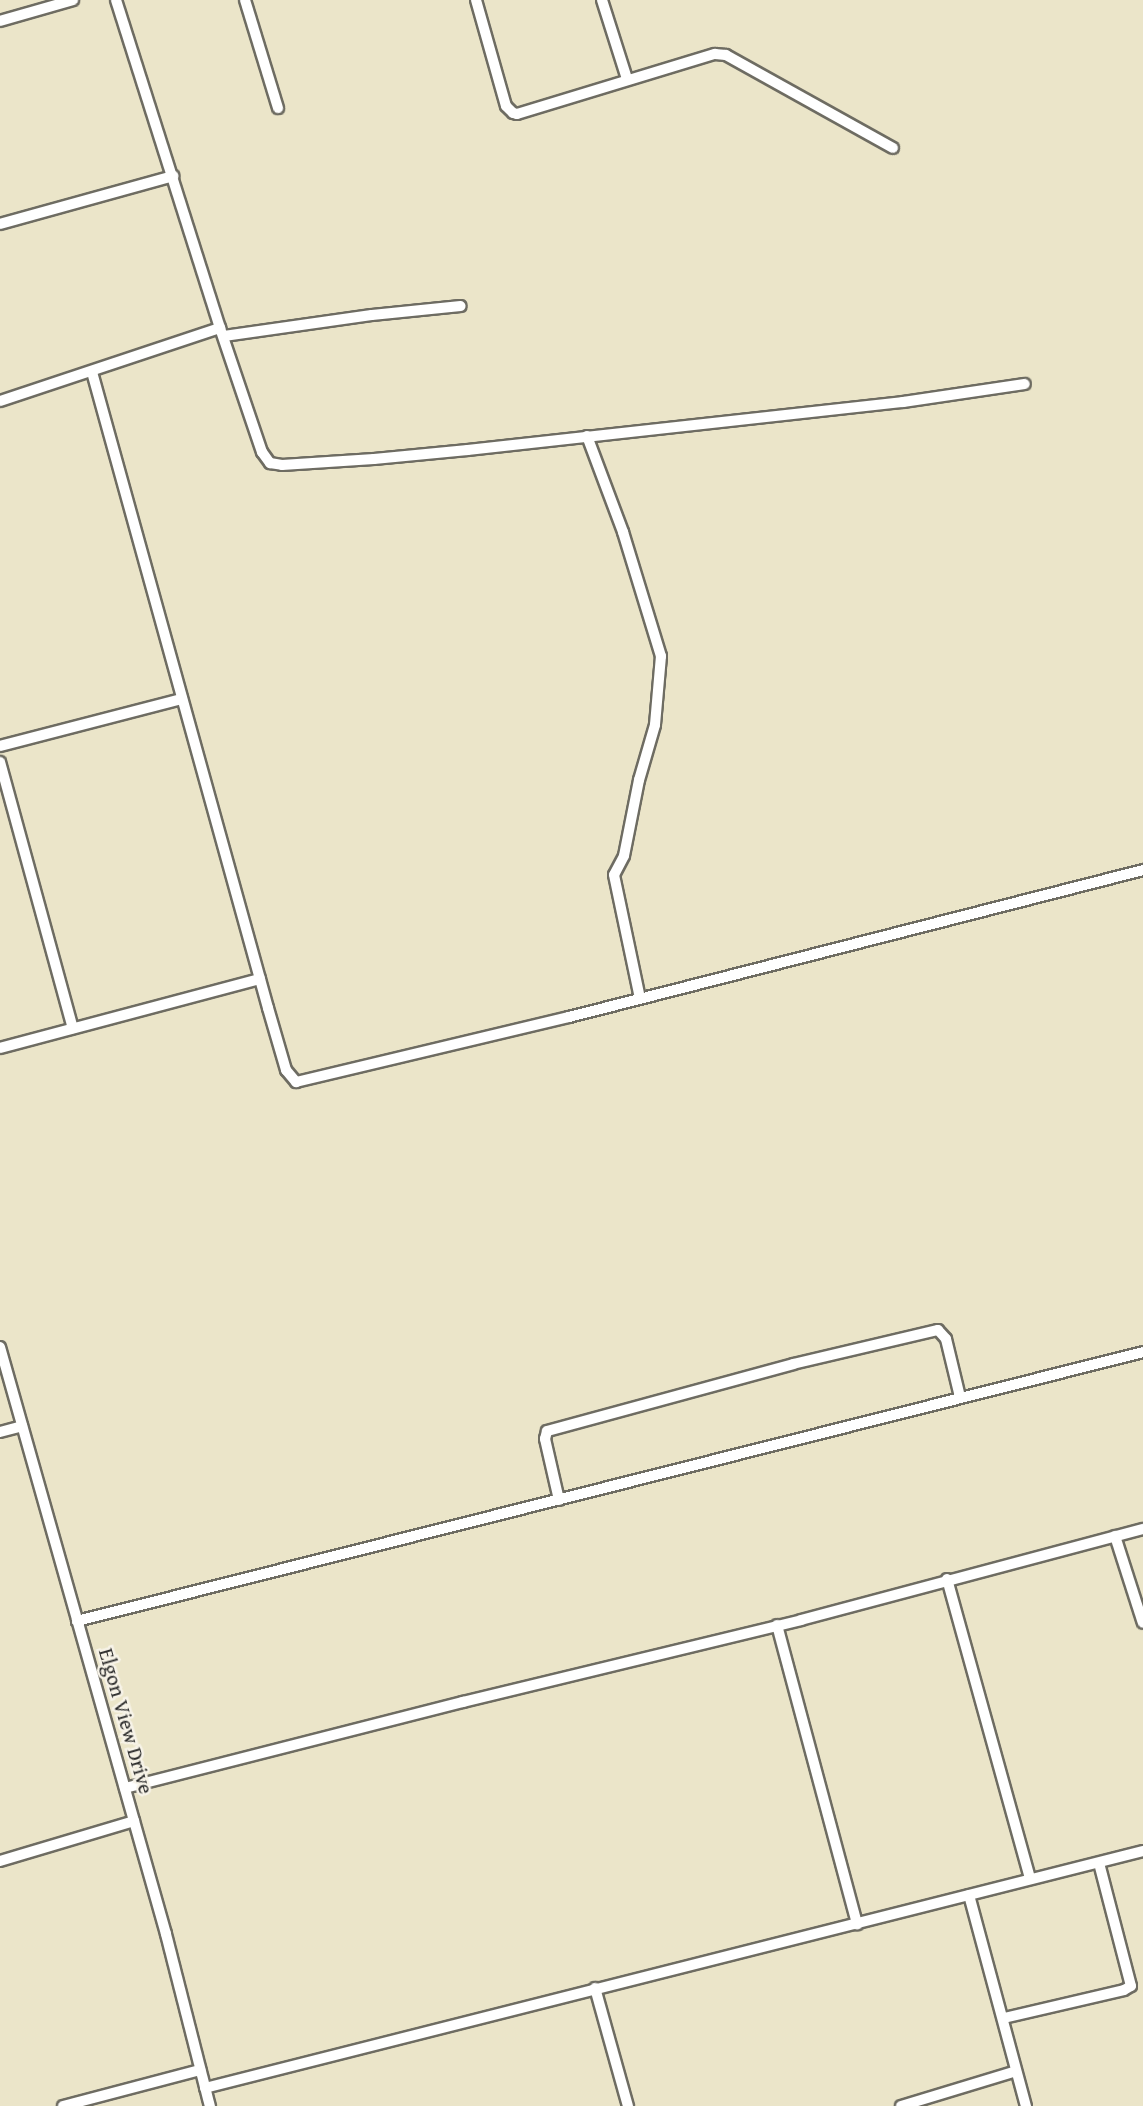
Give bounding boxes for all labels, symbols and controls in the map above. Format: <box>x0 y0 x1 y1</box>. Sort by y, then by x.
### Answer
street label: Elgon View Drive <box>93 1645 159 1797</box>

